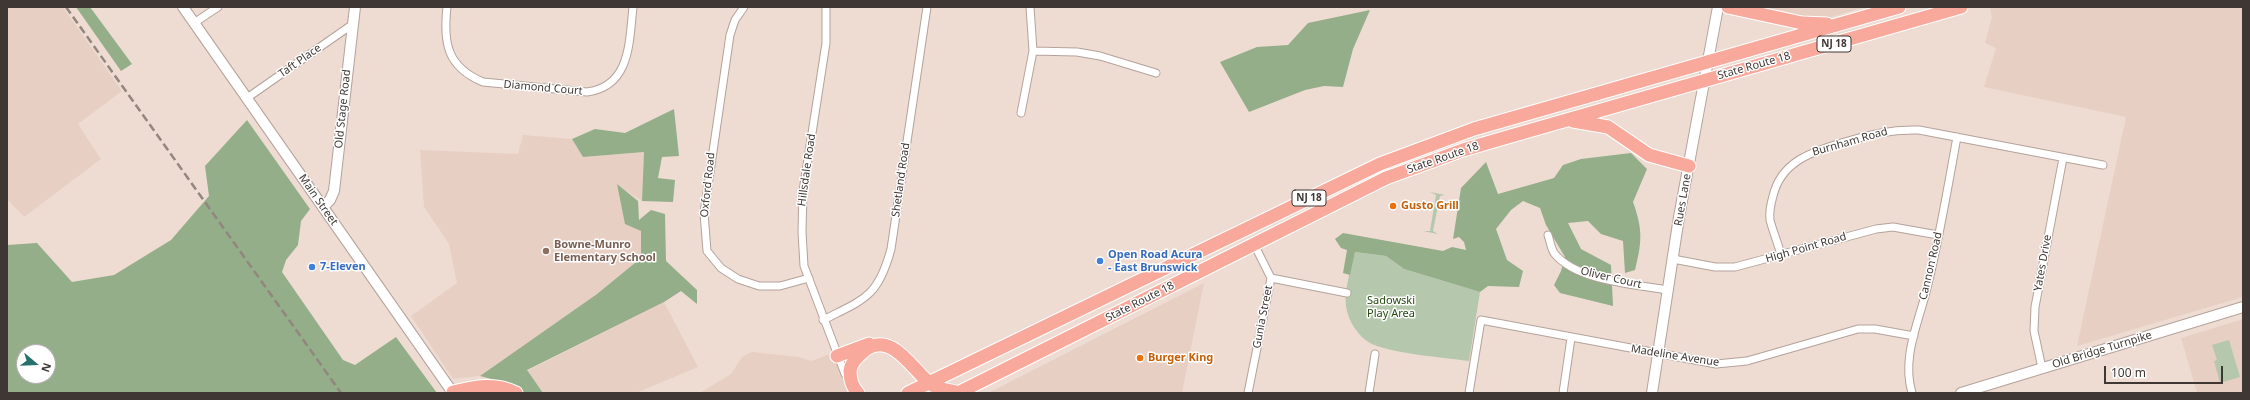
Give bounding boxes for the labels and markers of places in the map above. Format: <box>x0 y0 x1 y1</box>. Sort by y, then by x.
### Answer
place label: Gusto Grill <box>1401 199 1459 213</box>
marker: Gusto Grill <box>1388 201 1398 211</box>
place label: Bowne-Munro Elementary School <box>554 238 656 264</box>
marker: Bowne-Munro Elementary School <box>541 246 551 256</box>
place label: Open Road Acura - East Brunswick <box>1108 248 1202 274</box>
marker: Open Road Acura - East Brunswick <box>1095 256 1105 266</box>
place label: 7-Eleven <box>320 260 366 274</box>
marker: 7-Eleven <box>307 262 317 272</box>
place label: Burger King <box>1148 351 1213 365</box>
marker: Burger King <box>1135 353 1145 363</box>

